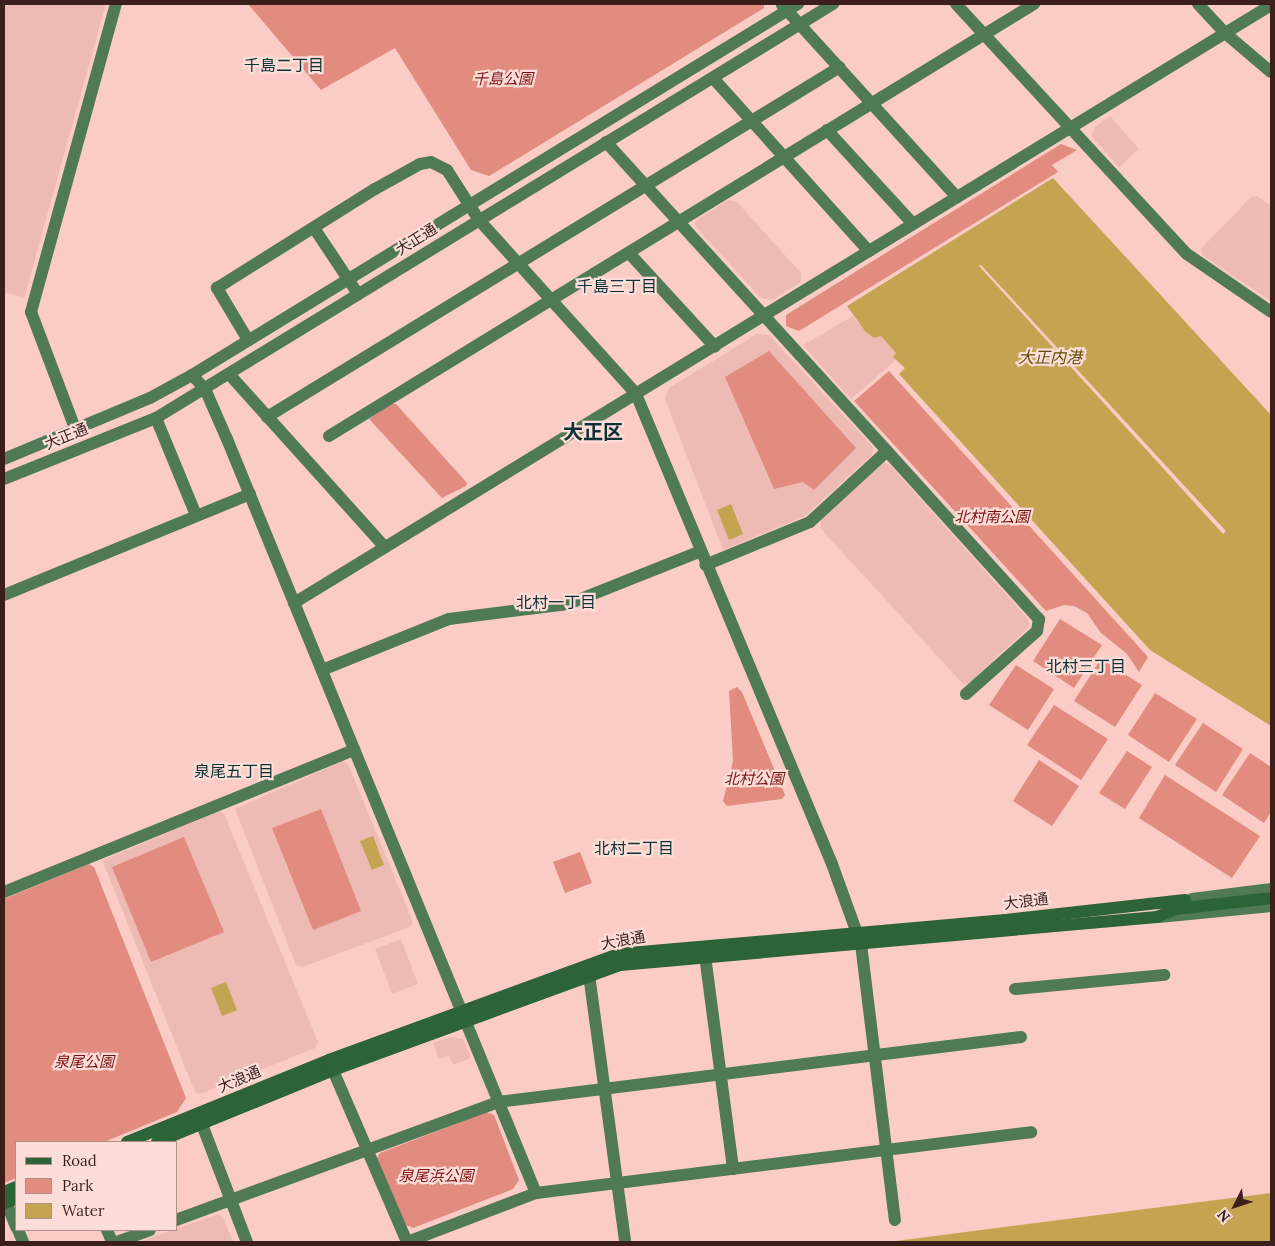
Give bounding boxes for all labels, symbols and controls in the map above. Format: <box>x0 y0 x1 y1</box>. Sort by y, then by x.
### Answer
district label: 千島二丁目 <box>244 55 324 75</box>
park label: 千島公園 <box>473 70 533 88</box>
street label: 大正通 <box>392 219 440 259</box>
district label: 千島三丁目 <box>577 276 657 296</box>
water label: 大正内港 <box>1018 347 1082 367</box>
street label: 大正通 <box>42 419 90 453</box>
district label: 大正区 <box>563 419 623 443</box>
park label: 北村南公園 <box>955 508 1029 526</box>
district label: 北村一丁目 <box>516 592 596 612</box>
district label: 北村三丁目 <box>1046 656 1126 676</box>
district label: 泉尾五丁目 <box>194 761 274 781</box>
park label: 北村公園 <box>724 770 784 788</box>
district label: 北村二丁目 <box>594 838 674 858</box>
street label: 大浪通 <box>1003 889 1049 913</box>
street label: 大浪通 <box>599 927 647 953</box>
park label: 泉尾公園 <box>54 1053 114 1071</box>
street label: 大浪通 <box>215 1062 263 1096</box>
legend <box>15 1141 178 1231</box>
text: Road <box>62 1151 97 1170</box>
park label: 泉尾浜公園 <box>399 1167 473 1185</box>
text: Park <box>62 1176 93 1195</box>
north arrow <box>1210 1181 1260 1231</box>
text: Water <box>62 1201 104 1220</box>
text: N <box>1213 1206 1234 1226</box>

